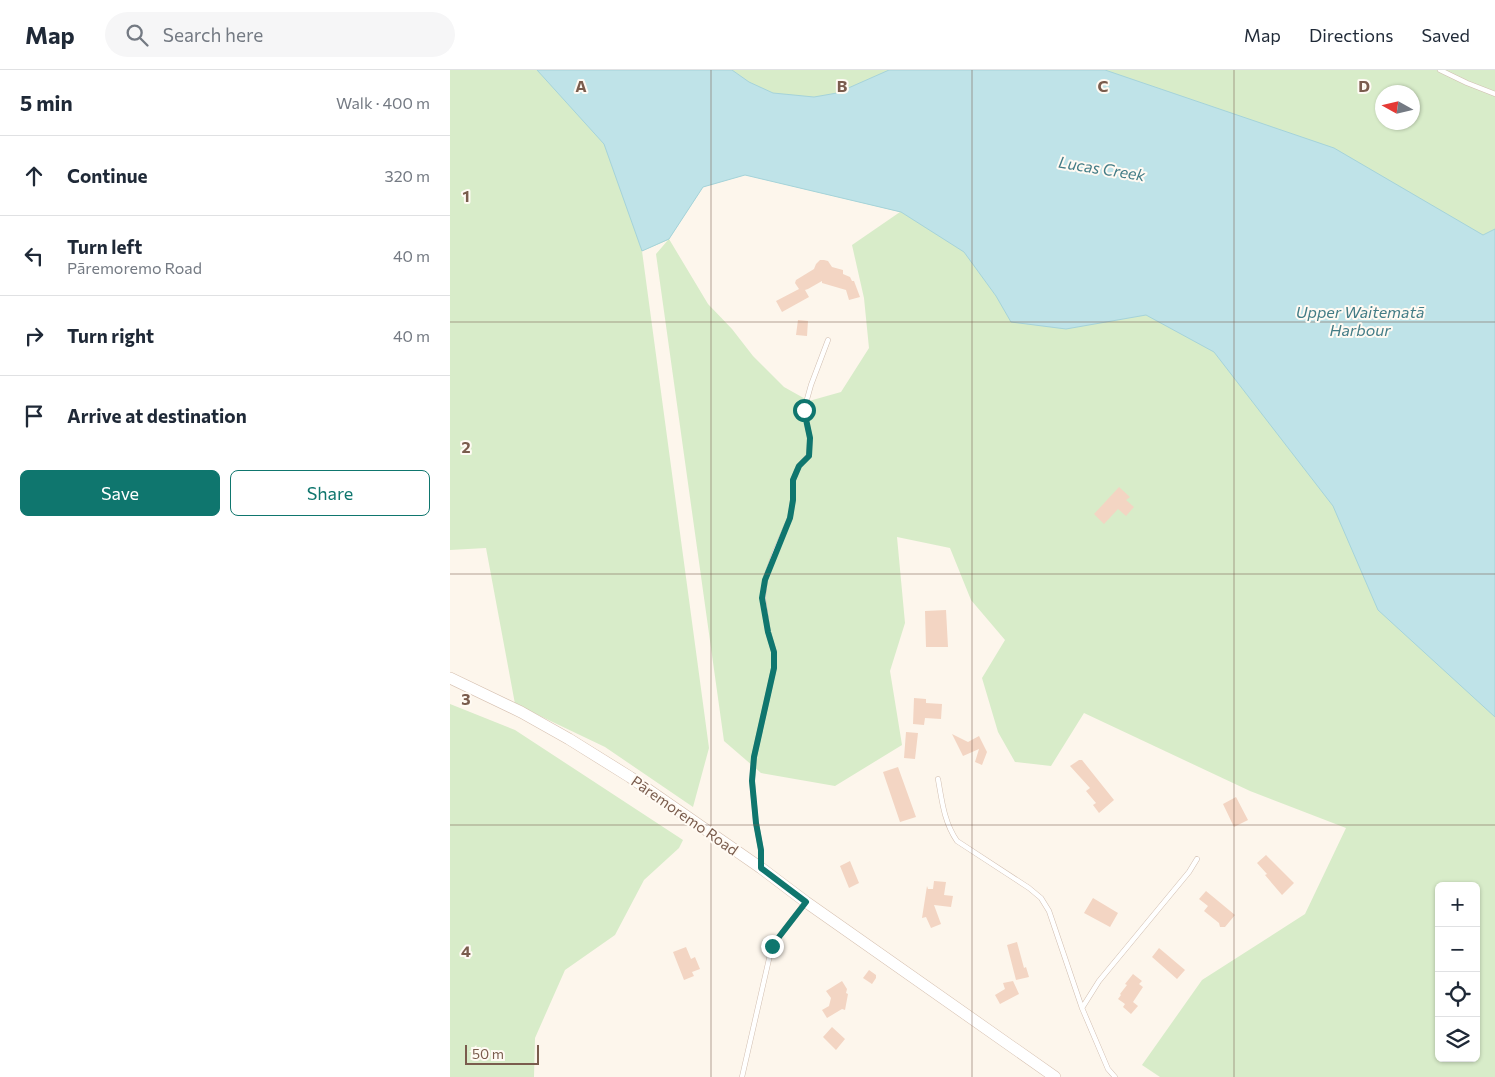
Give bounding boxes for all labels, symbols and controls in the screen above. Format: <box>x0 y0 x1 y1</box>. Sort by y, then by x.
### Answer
search box <box>105 12 455 57</box>
text: Map <box>25 20 75 49</box>
icon: search <box>123 21 151 49</box>
text: Search here <box>163 23 263 46</box>
text: Map <box>1244 24 1281 46</box>
text: Directions <box>1309 24 1393 46</box>
text: Saved <box>1421 24 1470 46</box>
text: A <box>575 76 587 95</box>
text: B <box>837 76 848 95</box>
text: C <box>1098 76 1109 95</box>
text: D <box>1358 76 1370 95</box>
north arrow <box>1375 85 1420 130</box>
text: 5 min <box>20 90 73 115</box>
text: Walk · 400 m <box>336 93 430 112</box>
water label: Lucas Creek <box>1057 152 1147 184</box>
icon: ahead <box>20 162 48 190</box>
text: Continue <box>67 164 147 187</box>
text: 320 m <box>385 166 430 185</box>
text: 1 <box>462 186 470 205</box>
text: Turn left <box>67 235 142 258</box>
icon: left <box>20 242 48 270</box>
text: 40 m <box>393 246 430 265</box>
text: Pāremoremo Road <box>67 258 202 277</box>
water label: Upper Waitematā Harbour <box>1296 302 1425 339</box>
icon: right <box>20 322 48 350</box>
text: Turn right <box>67 324 154 347</box>
text: 40 m <box>393 326 430 345</box>
route start <box>793 399 816 422</box>
icon: arrive <box>20 402 48 430</box>
text: Arrive at destination <box>67 404 247 427</box>
text: 2 <box>461 437 471 456</box>
button: Save <box>20 470 220 516</box>
button: Share <box>230 470 430 516</box>
text: 3 <box>461 689 471 708</box>
street label: Pāremoremo Road <box>628 771 742 859</box>
map controls <box>1435 882 1480 1062</box>
button: + <box>1435 882 1480 927</box>
button: − <box>1435 927 1480 972</box>
route end <box>761 935 784 958</box>
text: 4 <box>461 941 471 960</box>
button: locate <box>1435 972 1480 1017</box>
button: layers <box>1435 1017 1480 1062</box>
scale bar <box>465 1042 539 1065</box>
text: 50 m <box>472 1045 504 1062</box>

